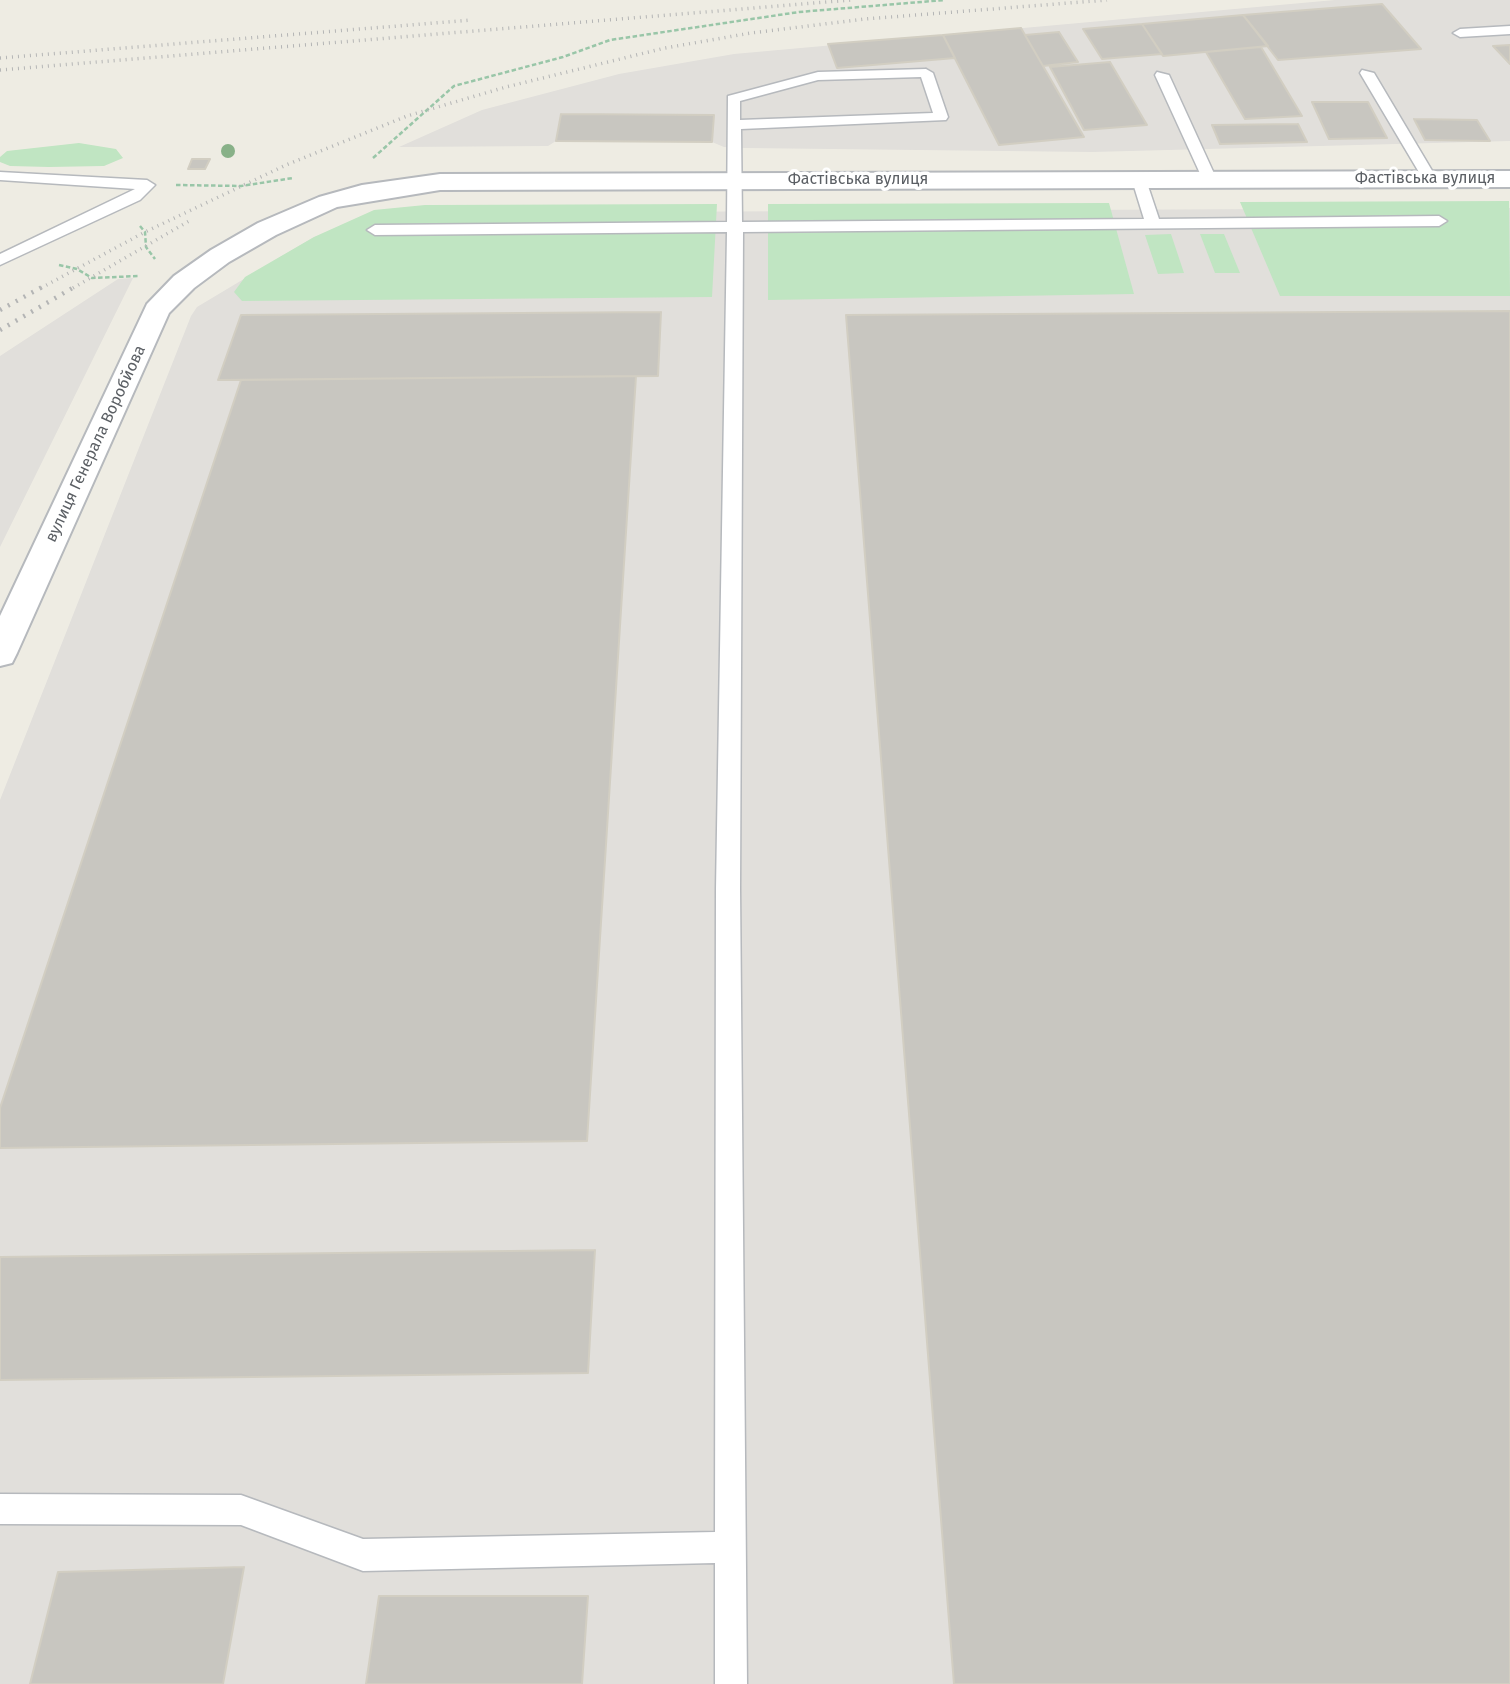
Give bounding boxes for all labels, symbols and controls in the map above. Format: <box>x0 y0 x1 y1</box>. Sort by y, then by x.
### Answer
street label: Фастівська вулиця <box>1355 169 1495 189</box>
street label: Фастівська вулиця <box>788 170 928 190</box>
street label: вулиця Генерала Воробйова <box>42 342 150 546</box>

